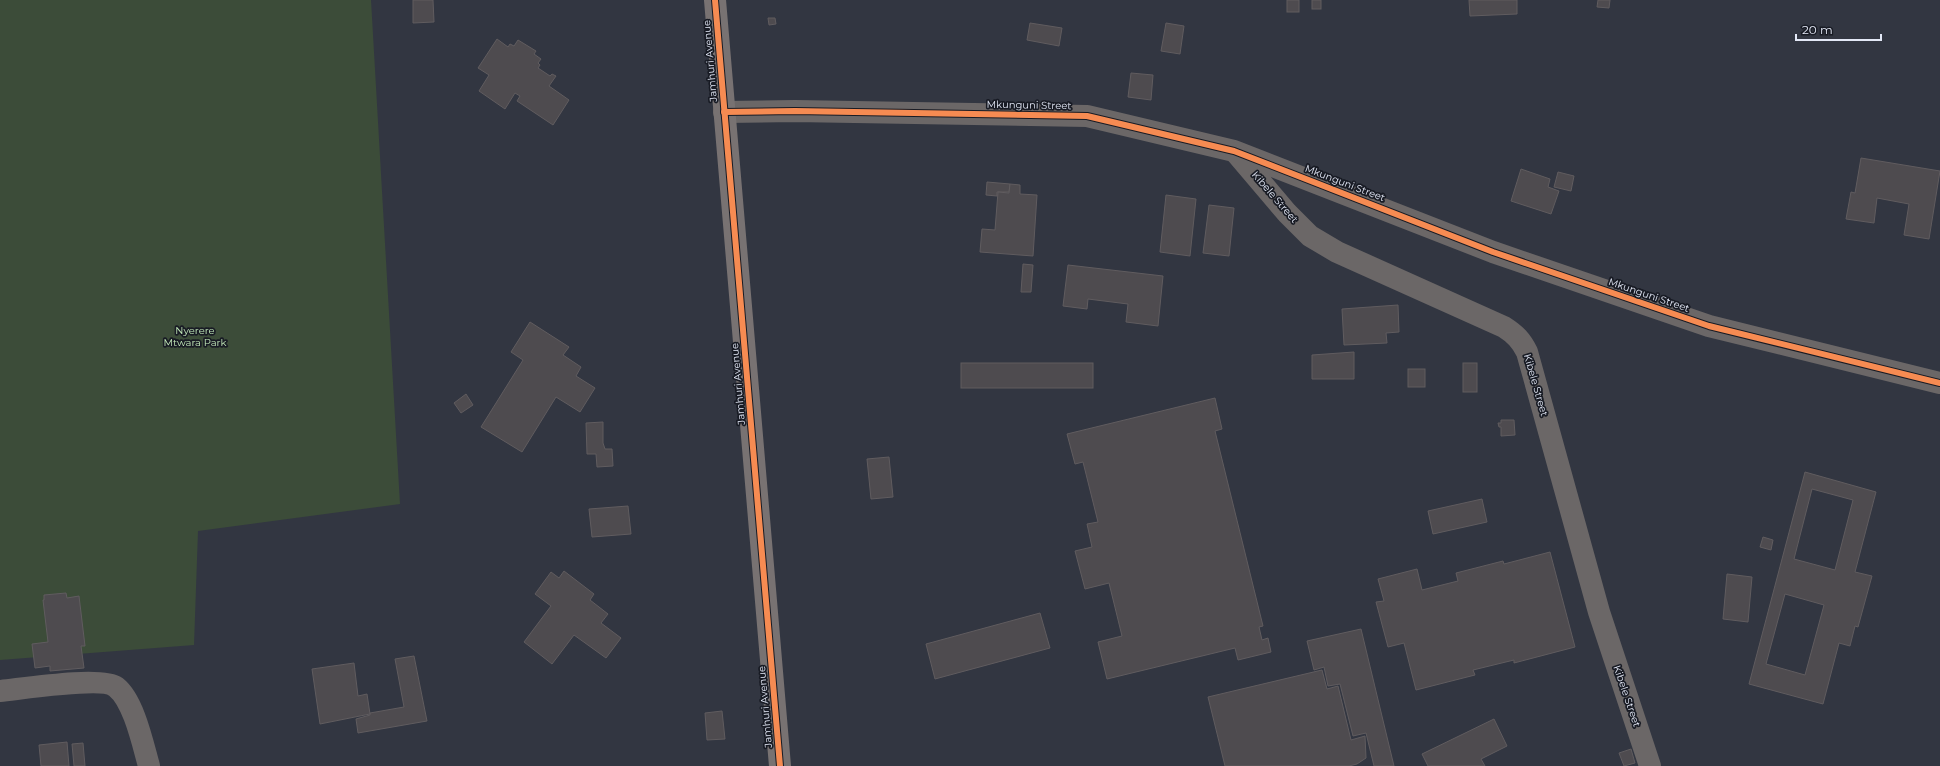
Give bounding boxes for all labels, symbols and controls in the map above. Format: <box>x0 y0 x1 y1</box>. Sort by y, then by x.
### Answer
scale bar <box>1796 16 1881 42</box>
street label: Jamhuri Avenue <box>700 20 720 103</box>
text: 20 m <box>1802 22 1833 37</box>
street label: Mkunguni Street <box>986 98 1072 112</box>
street label: Mkunguni Street <box>1303 162 1387 204</box>
street label: Kibele Street <box>1249 169 1301 225</box>
street label: Mkunguni Street <box>1607 275 1691 315</box>
park label: Nyerere Mtwara Park <box>164 324 226 349</box>
street label: Jamhuri Avenue <box>728 343 748 426</box>
street label: Kibele Street <box>1521 352 1551 418</box>
street label: Kibele Street <box>1610 664 1644 728</box>
street label: Jamhuri Avenue <box>755 666 775 749</box>

